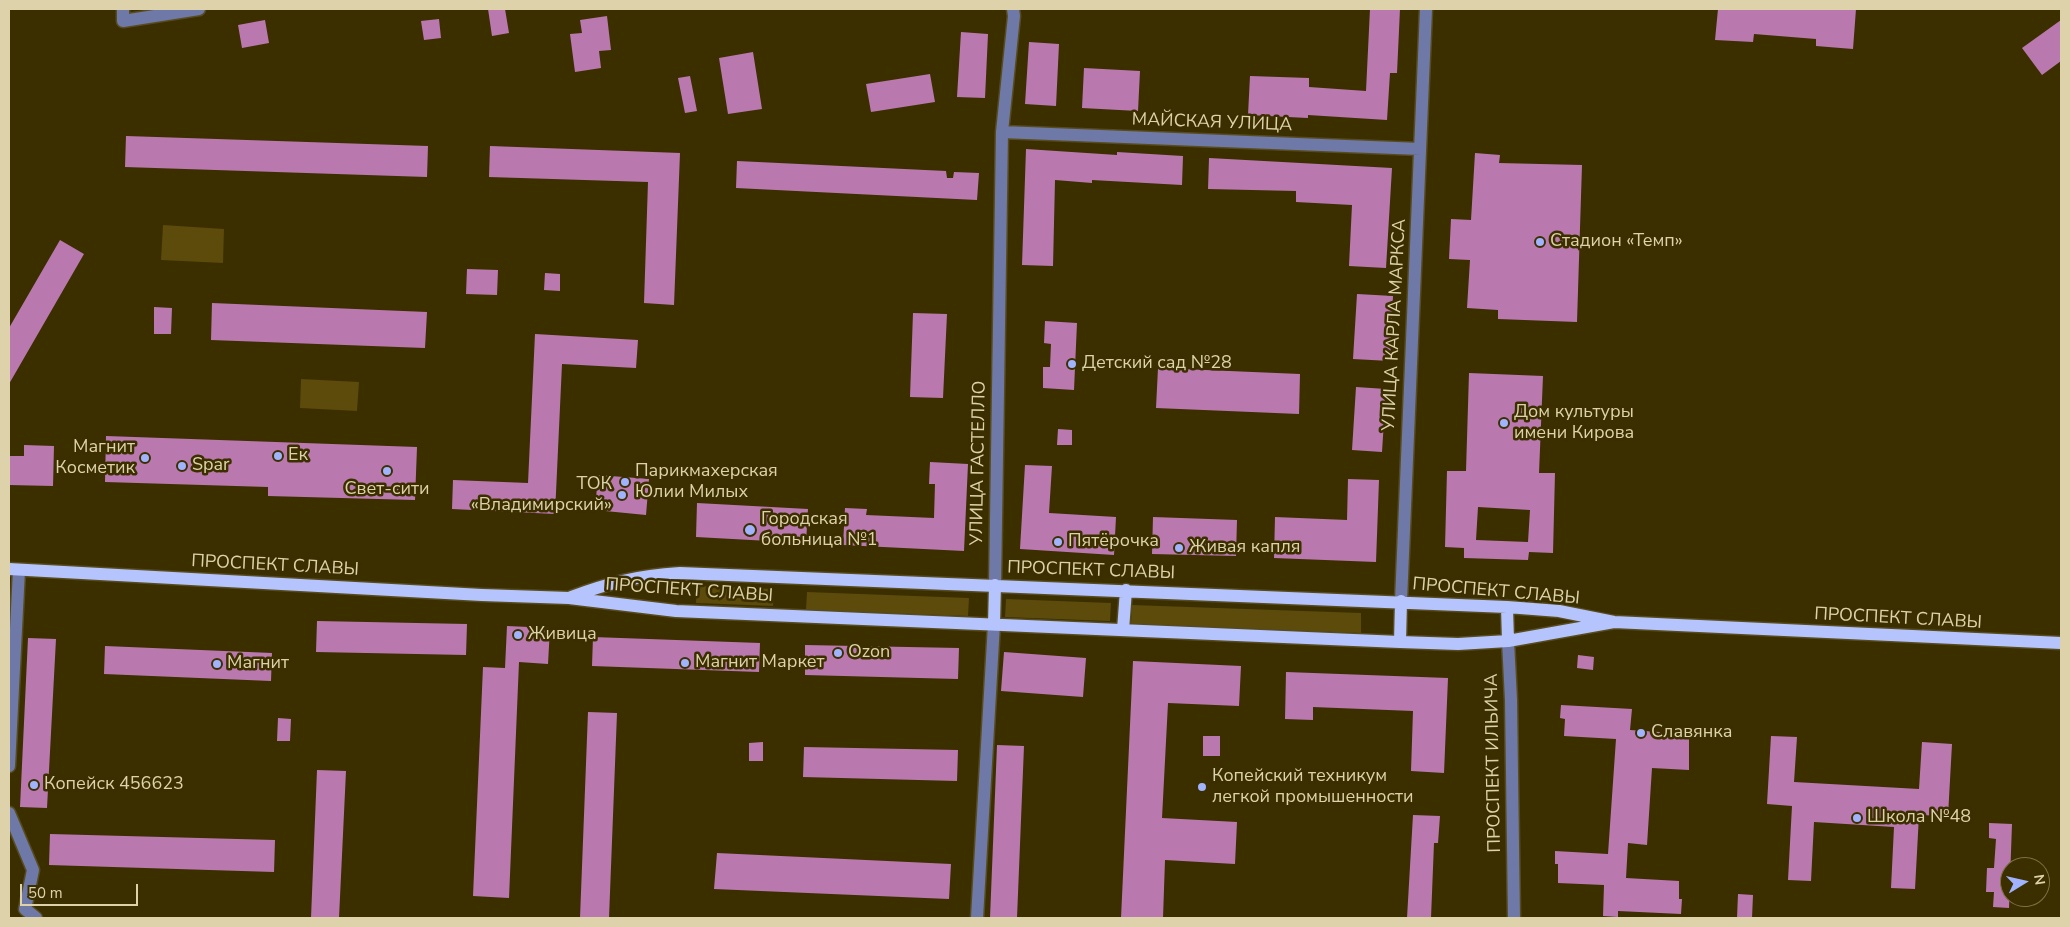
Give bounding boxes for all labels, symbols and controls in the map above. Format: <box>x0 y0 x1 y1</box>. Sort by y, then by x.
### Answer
street label: МАЙСКАЯ УЛИЦА <box>1131 109 1293 137</box>
street label: УЛИЦА КАРЛА МАРКСА <box>1379 218 1411 432</box>
place label: Стадион «Темп» <box>1550 231 1683 253</box>
marker: Стадион «Темп» <box>1534 236 1546 248</box>
place label: Детский сад №28 <box>1082 353 1232 375</box>
marker: Детский сад №28 <box>1066 358 1078 370</box>
street label: УЛИЦА ГАСТЕЛЛО <box>967 380 991 546</box>
place label: Дом культуры имени Кирова <box>1514 402 1634 444</box>
marker: Дом культуры имени Кирова <box>1498 417 1510 429</box>
place label: Магнит Косметик <box>55 437 135 479</box>
place label: Ек <box>288 445 308 467</box>
marker: Ек <box>272 450 284 462</box>
marker: Магнит Косметик <box>139 452 151 464</box>
place label: Spar <box>192 455 230 477</box>
marker: Spar <box>176 460 188 472</box>
place label: Парикмахерская Юлии Милых <box>635 461 778 504</box>
marker: Свет-сити <box>381 465 393 477</box>
place label: ТОК «Владимирский» <box>471 474 612 516</box>
marker: Парикмахерская Юлии Милых <box>619 476 631 488</box>
place label: Свет-сити <box>344 479 430 501</box>
marker: ТОК «Владимирский» <box>616 489 628 501</box>
place label: Городская больница №1 <box>761 509 878 552</box>
marker: Городская больница №1 <box>743 523 757 537</box>
place label: Пятёрочка <box>1068 531 1159 553</box>
marker: Пятёрочка <box>1052 536 1064 548</box>
place label: Живая капля <box>1189 537 1301 559</box>
marker: Живая капля <box>1173 542 1185 554</box>
street label: ПРОСПЕКТ СЛАВЫ <box>191 551 359 581</box>
street label: ПРОСПЕКТ СЛАВЫ <box>1007 557 1175 585</box>
street label: ПРОСПЕКТ СЛАВЫ <box>604 574 774 608</box>
street label: ПРОСПЕКТ СЛАВЫ <box>1411 574 1581 610</box>
street label: ПРОСПЕКТ СЛАВЫ <box>1814 604 1982 634</box>
place label: Живица <box>528 624 597 646</box>
marker: Живица <box>512 629 524 641</box>
place label: Ozon <box>848 642 890 664</box>
marker: Ozon <box>832 647 844 659</box>
place label: Магнит Маркет <box>695 652 825 674</box>
place label: Магнит <box>227 653 289 675</box>
marker: Магнит Маркет <box>679 657 691 669</box>
marker: Магнит <box>211 658 223 670</box>
street label: ПРОСПЕКТ ИЛЬИЧА <box>1482 673 1506 853</box>
place label: Славянка <box>1651 722 1732 744</box>
marker: Славянка <box>1635 727 1647 739</box>
place label: Копейский техникум легкой промышенности <box>1212 766 1414 809</box>
place label: Копейск 456623 <box>44 774 184 796</box>
marker: Копейск 456623 <box>28 779 40 791</box>
marker: Копейский техникум легкой промышенности <box>1196 781 1208 793</box>
place label: Школа №48 <box>1867 807 1971 829</box>
marker: Школа №48 <box>1851 812 1863 824</box>
north arrow <box>2000 857 2050 907</box>
text: N <box>2029 873 2050 886</box>
scale bar <box>22 874 140 906</box>
text: 50 m <box>28 883 63 903</box>

